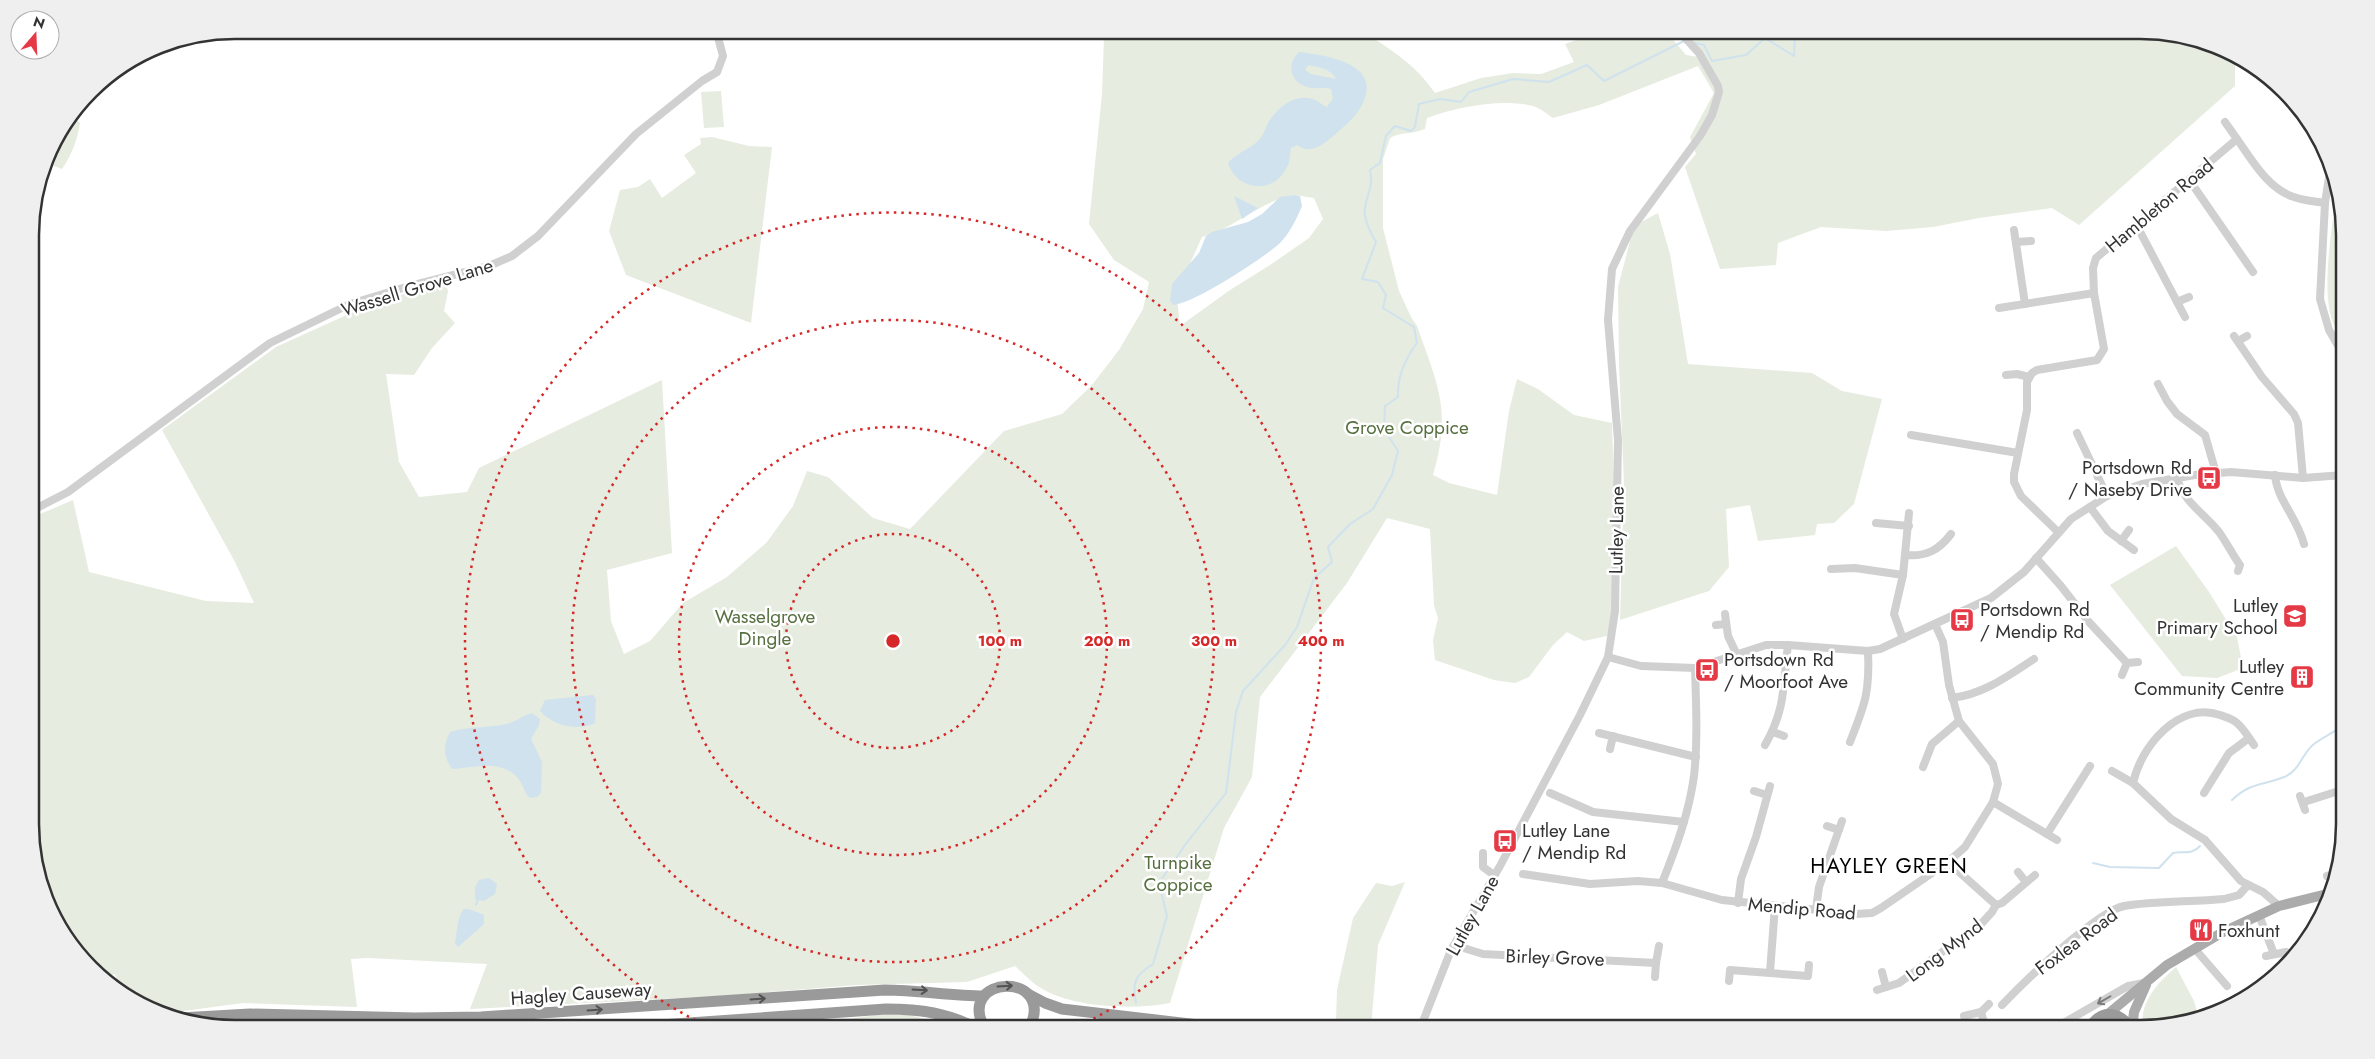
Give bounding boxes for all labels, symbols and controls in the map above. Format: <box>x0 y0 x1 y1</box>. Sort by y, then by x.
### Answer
north arrow <box>10 10 60 60</box>
text: N <box>31 11 48 34</box>
street label: Hambleton Road <box>2099 152 2219 259</box>
street label: Wassell Grove Lane <box>338 251 497 323</box>
park label: Grove Coppice <box>1345 414 1469 441</box>
place label: Portsdown Rd / Naseby Drive <box>2068 454 2192 503</box>
bus stop icon: Portsdown Rd / Naseby Drive <box>2196 465 2222 491</box>
street label: Lutley Lane <box>1602 486 1631 574</box>
place label: Lutley Primary School <box>2157 592 2279 641</box>
place label: Portsdown Rd / Mendip Rd <box>1980 596 2090 645</box>
park label: Wasselgrove Dingle <box>715 603 815 652</box>
school or university icon: Lutley Primary School <box>2282 603 2308 629</box>
bus stop icon: Portsdown Rd / Mendip Rd <box>1949 607 1975 633</box>
text: 100 m <box>978 630 1022 652</box>
text: 200 m <box>1084 630 1130 652</box>
text: 300 m <box>1191 630 1237 652</box>
text: 400 m <box>1297 630 1345 652</box>
centre of rings <box>884 632 902 650</box>
place label: Portsdown Rd / Moorfoot Ave <box>1724 646 1848 695</box>
place label: Lutley Community Centre <box>2134 653 2285 702</box>
bus stop icon: Portsdown Rd / Moorfoot Ave <box>1694 657 1720 683</box>
building icon: Lutley Community Centre <box>2289 664 2315 690</box>
place label: Lutley Lane / Mendip Rd <box>1522 817 1626 866</box>
bus stop icon: Lutley Lane / Mendip Rd <box>1492 828 1518 854</box>
park label: Turnpike Coppice <box>1144 849 1213 898</box>
district label: HAYLEY GREEN <box>1810 851 1968 881</box>
street label: Lutley Lane <box>1439 870 1506 960</box>
street label: Mendip Road <box>1747 890 1857 927</box>
street label: Foxlea Road <box>2029 901 2123 981</box>
street label: Long Mynd <box>1900 913 1988 988</box>
restaurant icon: Foxhunt <box>2188 917 2214 943</box>
place label: Foxhunt <box>2218 917 2280 944</box>
street label: Birley Grove <box>1505 942 1605 973</box>
street label: Hagley Causeway <box>510 975 653 1012</box>
one-way arrow <box>997 982 1013 991</box>
one-way arrow <box>911 986 927 995</box>
one-way arrow <box>749 994 765 1003</box>
one-way arrow <box>2096 995 2111 1005</box>
one-way arrow <box>587 1005 603 1014</box>

